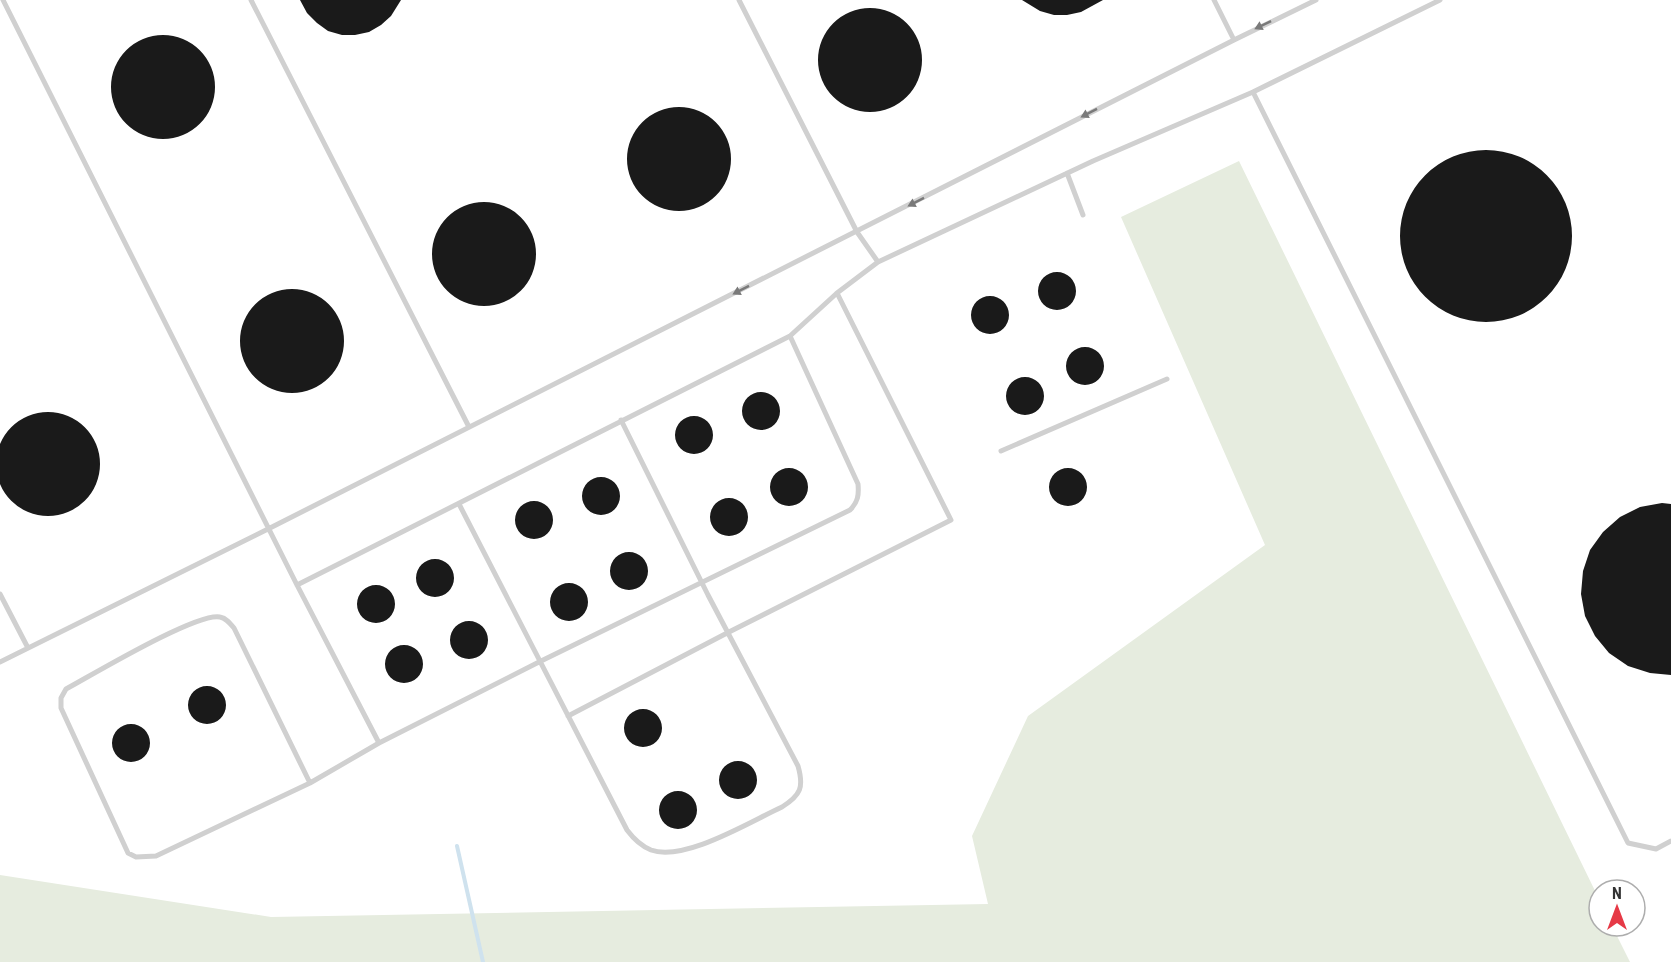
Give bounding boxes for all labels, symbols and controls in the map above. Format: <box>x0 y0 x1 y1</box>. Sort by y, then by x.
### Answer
one-way arrow <box>1255 21 1272 30</box>
one-way arrow <box>1081 109 1098 118</box>
one-way arrow <box>907 197 924 207</box>
one-way arrow <box>733 285 750 295</box>
north arrow <box>1587 878 1647 938</box>
text: N <box>1612 884 1622 903</box>

